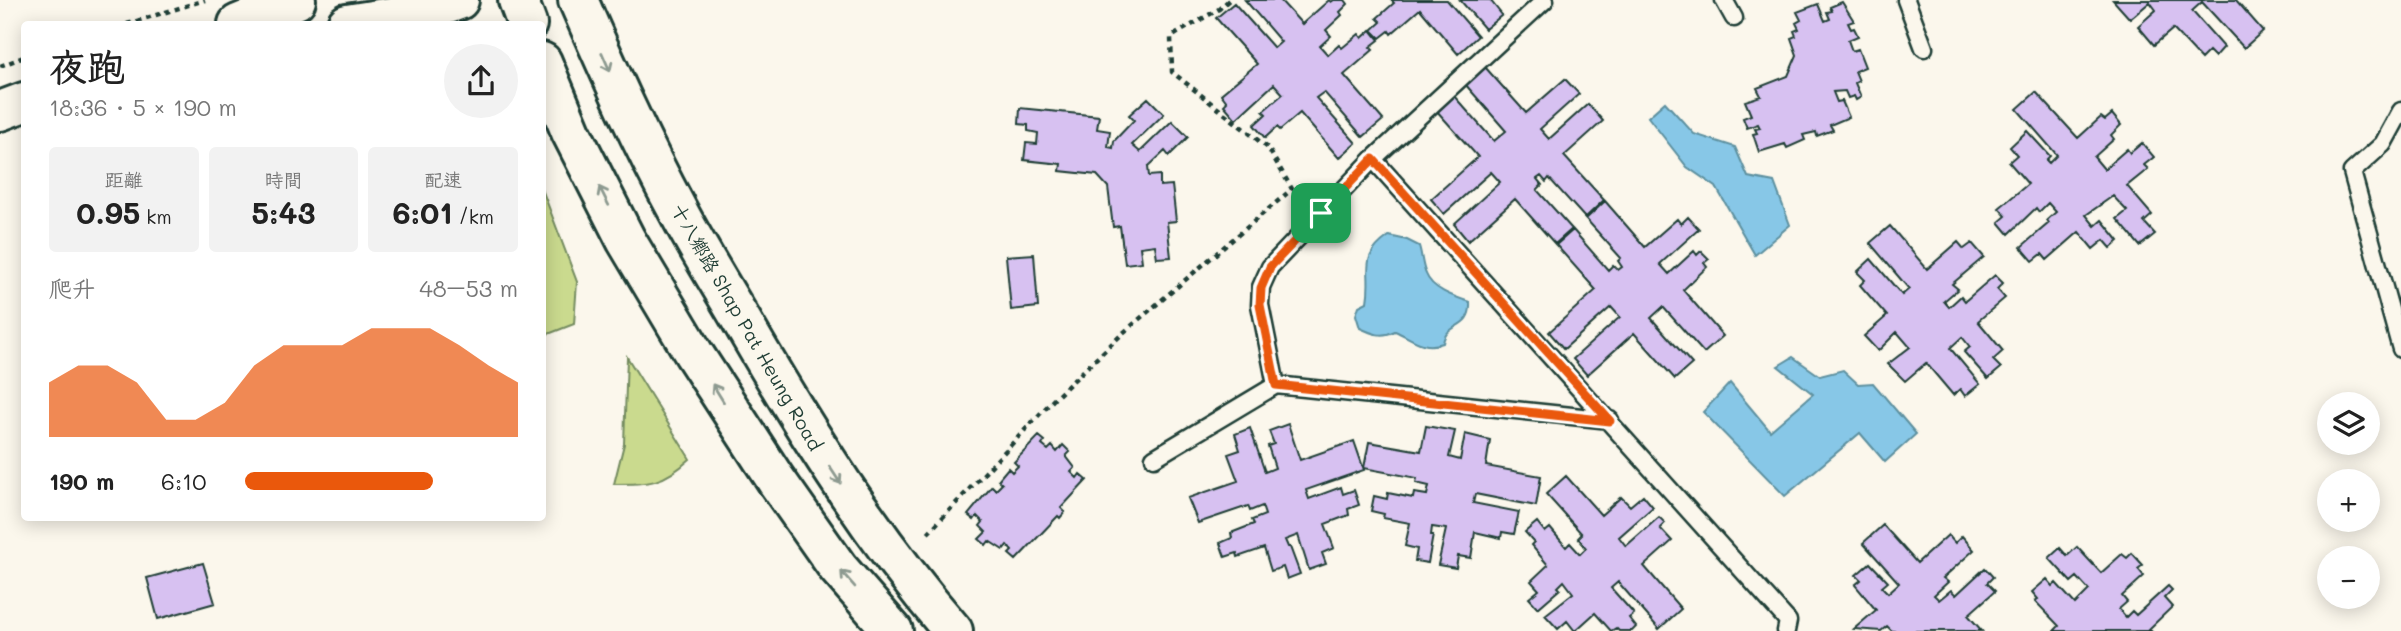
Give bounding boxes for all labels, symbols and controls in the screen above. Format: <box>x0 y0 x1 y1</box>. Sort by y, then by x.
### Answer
text: 夜跑 <box>49 41 125 91</box>
button: share <box>444 44 518 118</box>
one-way arrow <box>600 51 613 73</box>
text: 18:36 · 5 × 190 m <box>49 92 237 122</box>
text: 距離 <box>105 167 143 192</box>
text: 時間 <box>264 167 303 192</box>
text: 配速 <box>424 167 462 192</box>
pin <box>1291 183 1351 243</box>
one-way arrow <box>596 186 610 207</box>
text: 0.95 <box>76 192 140 232</box>
text: 5:43 <box>251 192 316 232</box>
text: 6:01 <box>392 192 453 232</box>
icon: arrive <box>1302 194 1340 232</box>
street label: 十八鄉路 Shap Pat Heung Road <box>666 199 829 455</box>
text: km <box>140 204 172 229</box>
text: /km <box>453 204 494 229</box>
text: 爬升 <box>49 273 95 303</box>
text: 48–53 m <box>419 273 518 303</box>
one-way arrow <box>711 383 725 403</box>
map controls <box>2317 392 2380 609</box>
button: layers <box>2317 392 2380 455</box>
one-way arrow <box>828 465 842 484</box>
text: 190 m <box>49 466 114 496</box>
text: 6:10 <box>161 466 207 496</box>
button: + <box>2317 469 2380 532</box>
button: − <box>2317 546 2380 609</box>
one-way arrow <box>840 570 856 588</box>

